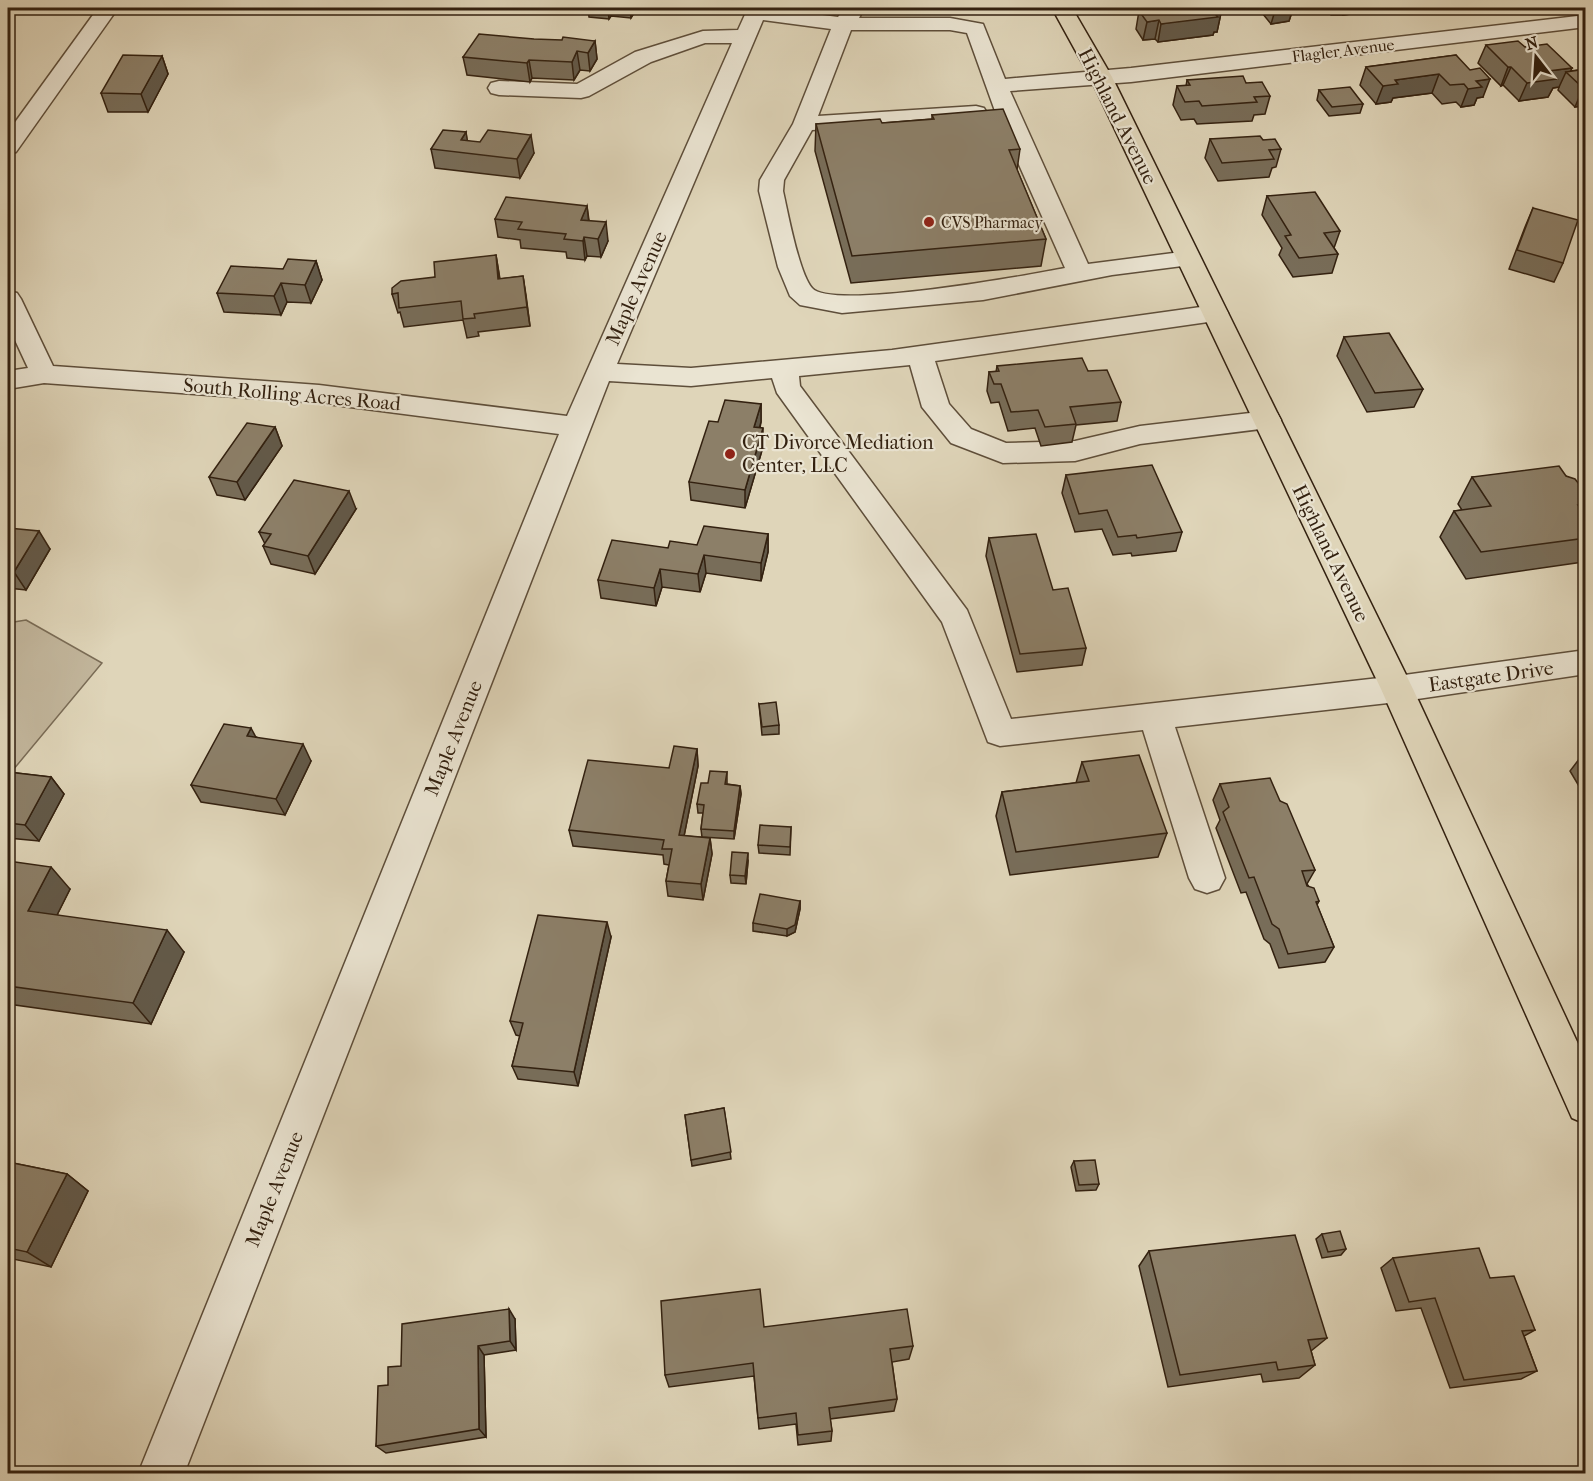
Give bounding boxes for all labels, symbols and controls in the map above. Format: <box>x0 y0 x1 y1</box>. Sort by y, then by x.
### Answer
north arrow <box>1506 27 1566 87</box>
text: N <box>1523 32 1541 54</box>
street label: Flagler Avenue <box>1291 35 1396 66</box>
street label: Highland Avenue <box>1073 44 1162 188</box>
place label: CVS Pharmacy <box>941 213 1043 232</box>
marker: CVS Pharmacy <box>922 215 936 229</box>
street label: Maple Avenue <box>601 228 672 349</box>
street label: South Rolling Acres Road <box>182 374 403 416</box>
place label: CT Divorce Mediation Center, LLC <box>742 431 934 477</box>
marker: CT Divorce Mediation Center, LLC <box>723 447 737 461</box>
street label: Highland Avenue <box>1287 481 1374 626</box>
street label: Eastgate Drive <box>1427 656 1555 697</box>
street label: Maple Avenue <box>420 677 487 799</box>
street label: Maple Avenue <box>241 1128 308 1250</box>

